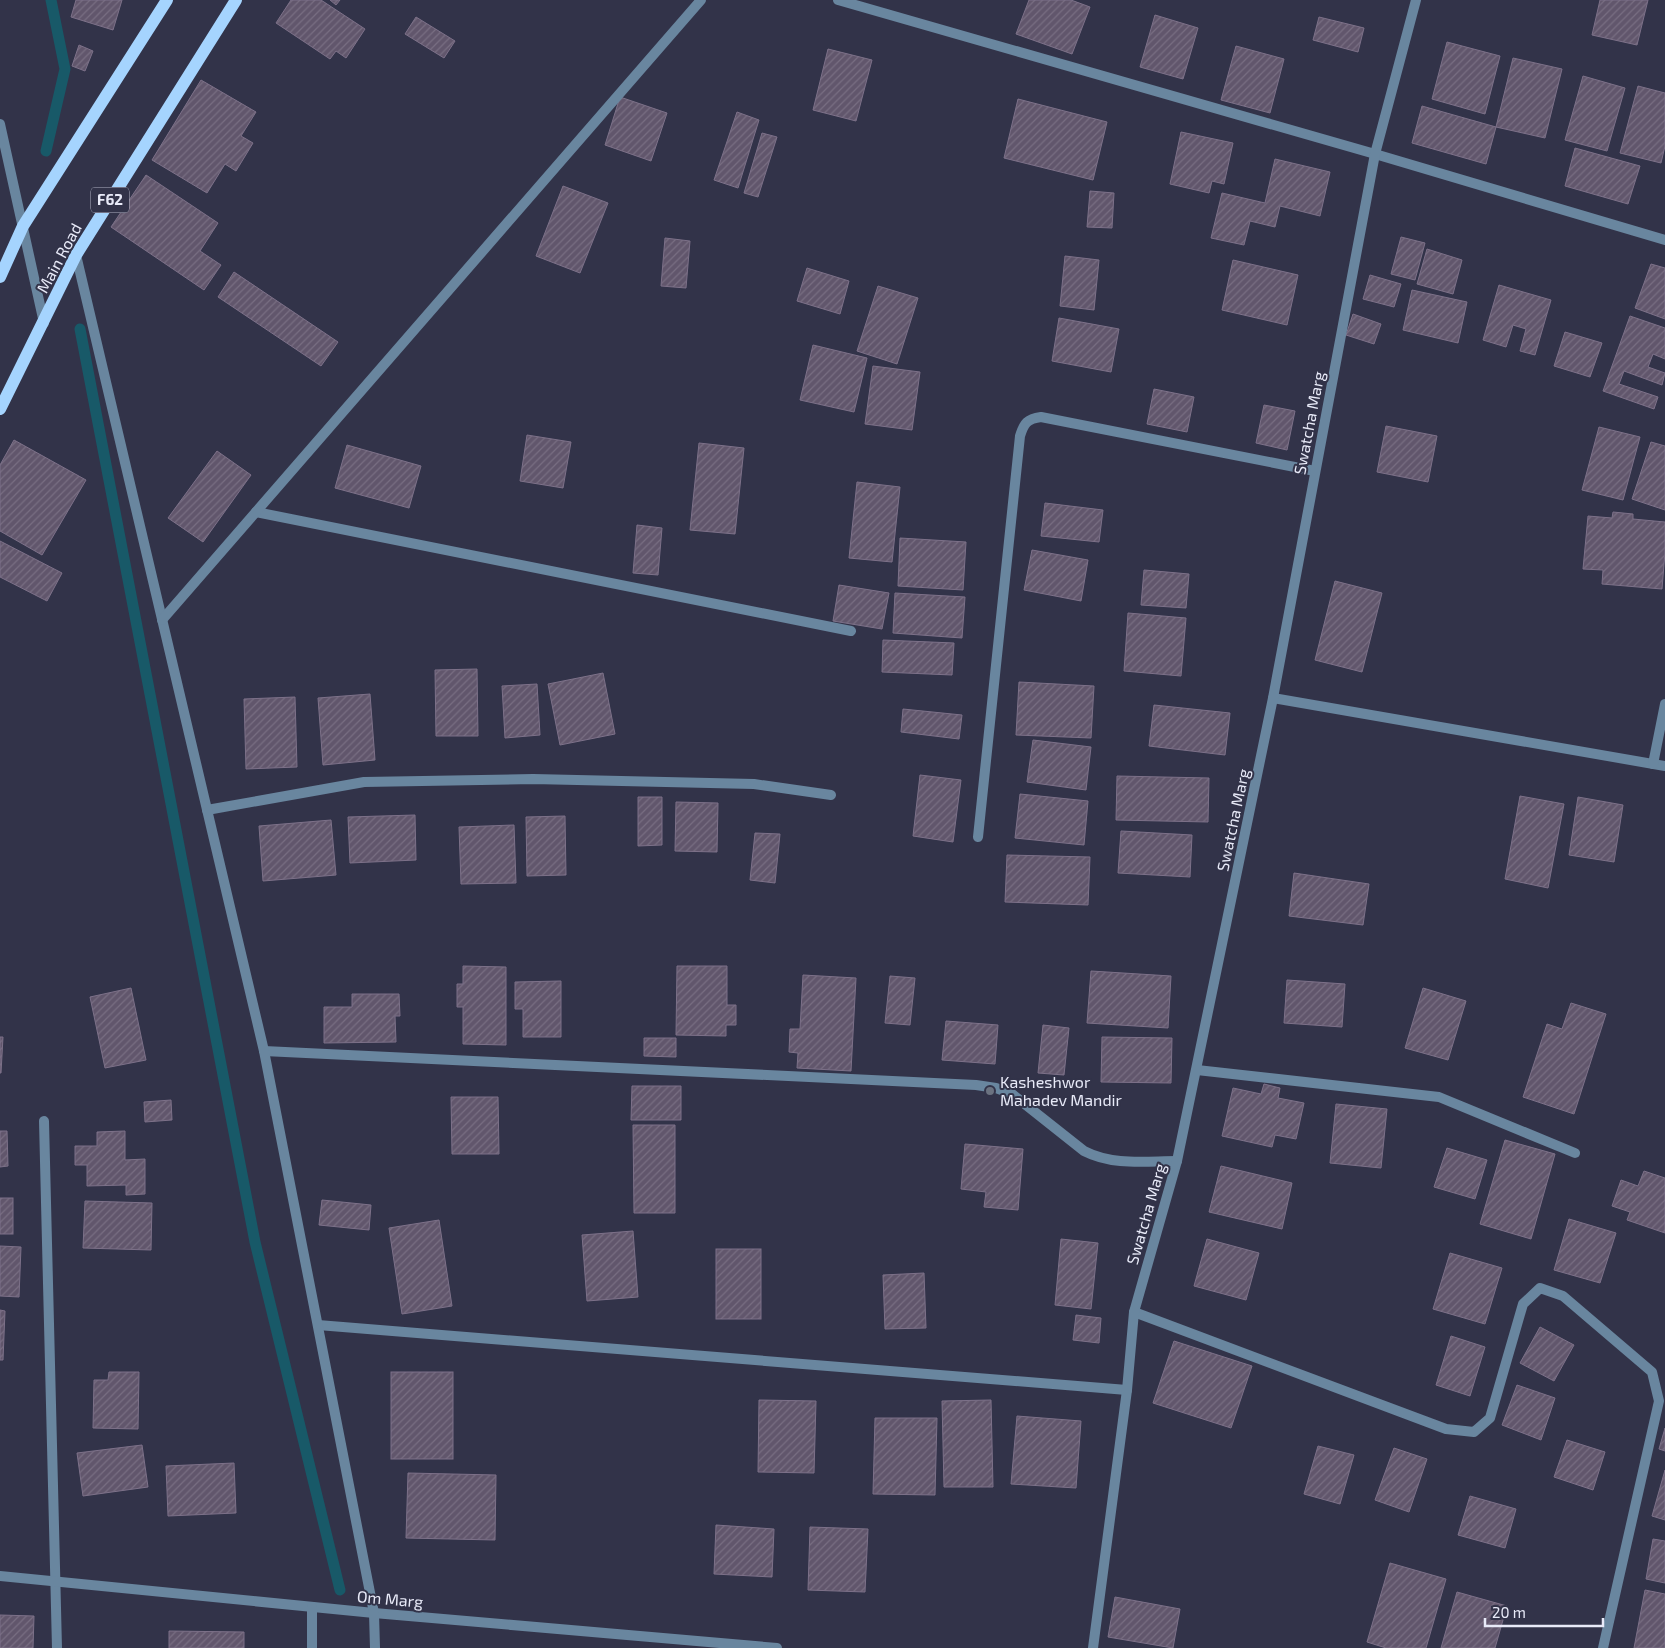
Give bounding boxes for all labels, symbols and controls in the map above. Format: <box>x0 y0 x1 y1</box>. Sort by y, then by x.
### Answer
road number: F62 <box>91 188 129 212</box>
street label: Main Road <box>32 220 85 296</box>
street label: Swatcha Marg <box>1289 370 1328 476</box>
street label: Swatcha Marg <box>1212 767 1253 873</box>
place label: Kasheshwor Mahadev Mandir <box>1000 1072 1123 1109</box>
marker: Kasheshwor Mahadev Mandir <box>984 1085 996 1097</box>
street label: Swatcha Marg <box>1122 1161 1169 1267</box>
street label: Om Marg <box>356 1586 424 1611</box>
scale bar <box>1485 1596 1602 1628</box>
text: 20 m <box>1492 1603 1526 1621</box>

